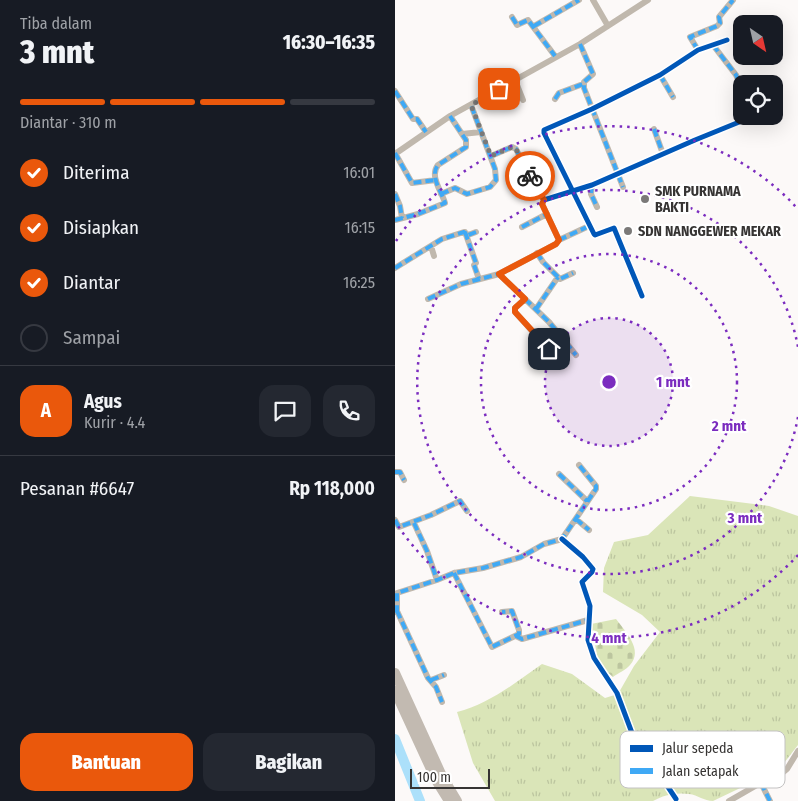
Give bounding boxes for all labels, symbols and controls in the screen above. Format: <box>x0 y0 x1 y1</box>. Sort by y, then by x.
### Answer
text: Tiba dalam <box>20 14 92 33</box>
north arrow <box>733 15 783 65</box>
map controls <box>733 15 783 125</box>
text: 16:30–16:35 <box>283 31 375 54</box>
text: 3 mnt <box>20 33 94 71</box>
pin <box>478 68 520 110</box>
icon: bag <box>485 75 513 103</box>
button: locate <box>733 75 783 125</box>
text: Diantar · 310 m <box>20 113 117 132</box>
courier <box>505 151 555 201</box>
icon: check <box>20 159 48 187</box>
text: Diterima <box>63 161 129 184</box>
icon: bike <box>516 162 544 190</box>
text: 16:01 <box>343 163 375 182</box>
place label: SMK PURNAMA BAKTI <box>655 183 741 216</box>
marker: SMK PURNAMA BAKTI <box>639 193 651 205</box>
icon: check <box>20 214 48 242</box>
text: Disiapkan <box>63 216 139 239</box>
text: 16:15 <box>345 218 375 237</box>
place label: SDN NANGGEWER MEKAR <box>638 223 781 240</box>
marker: SDN NANGGEWER MEKAR <box>622 225 634 237</box>
icon: check <box>20 269 48 297</box>
text: Diantar <box>63 271 120 294</box>
text: 16:25 <box>343 273 375 292</box>
text: Sampai <box>63 326 120 349</box>
pin <box>528 328 570 370</box>
icon: home <box>535 335 563 363</box>
centre of rings <box>600 373 618 391</box>
text: 1 mnt <box>656 373 691 391</box>
button: chat <box>259 385 311 437</box>
button: phone <box>323 385 375 437</box>
text: Agus <box>84 390 122 413</box>
text: A <box>41 399 51 422</box>
text: Kurir · 4.4 <box>84 413 145 432</box>
text: 2 mnt <box>711 417 747 435</box>
text: Pesanan #6647 <box>20 477 134 500</box>
text: Rp 118,000 <box>289 477 375 500</box>
text: 3 mnt <box>727 509 763 527</box>
text: 4 mnt <box>591 629 627 647</box>
legend <box>620 731 785 788</box>
button: Bantuan <box>20 733 193 791</box>
button: Bagikan <box>203 733 375 791</box>
text: Jalur sepeda <box>662 740 733 757</box>
text: Jalan setapak <box>662 763 739 780</box>
scale bar <box>410 766 490 789</box>
text: 100 m <box>417 769 451 786</box>

